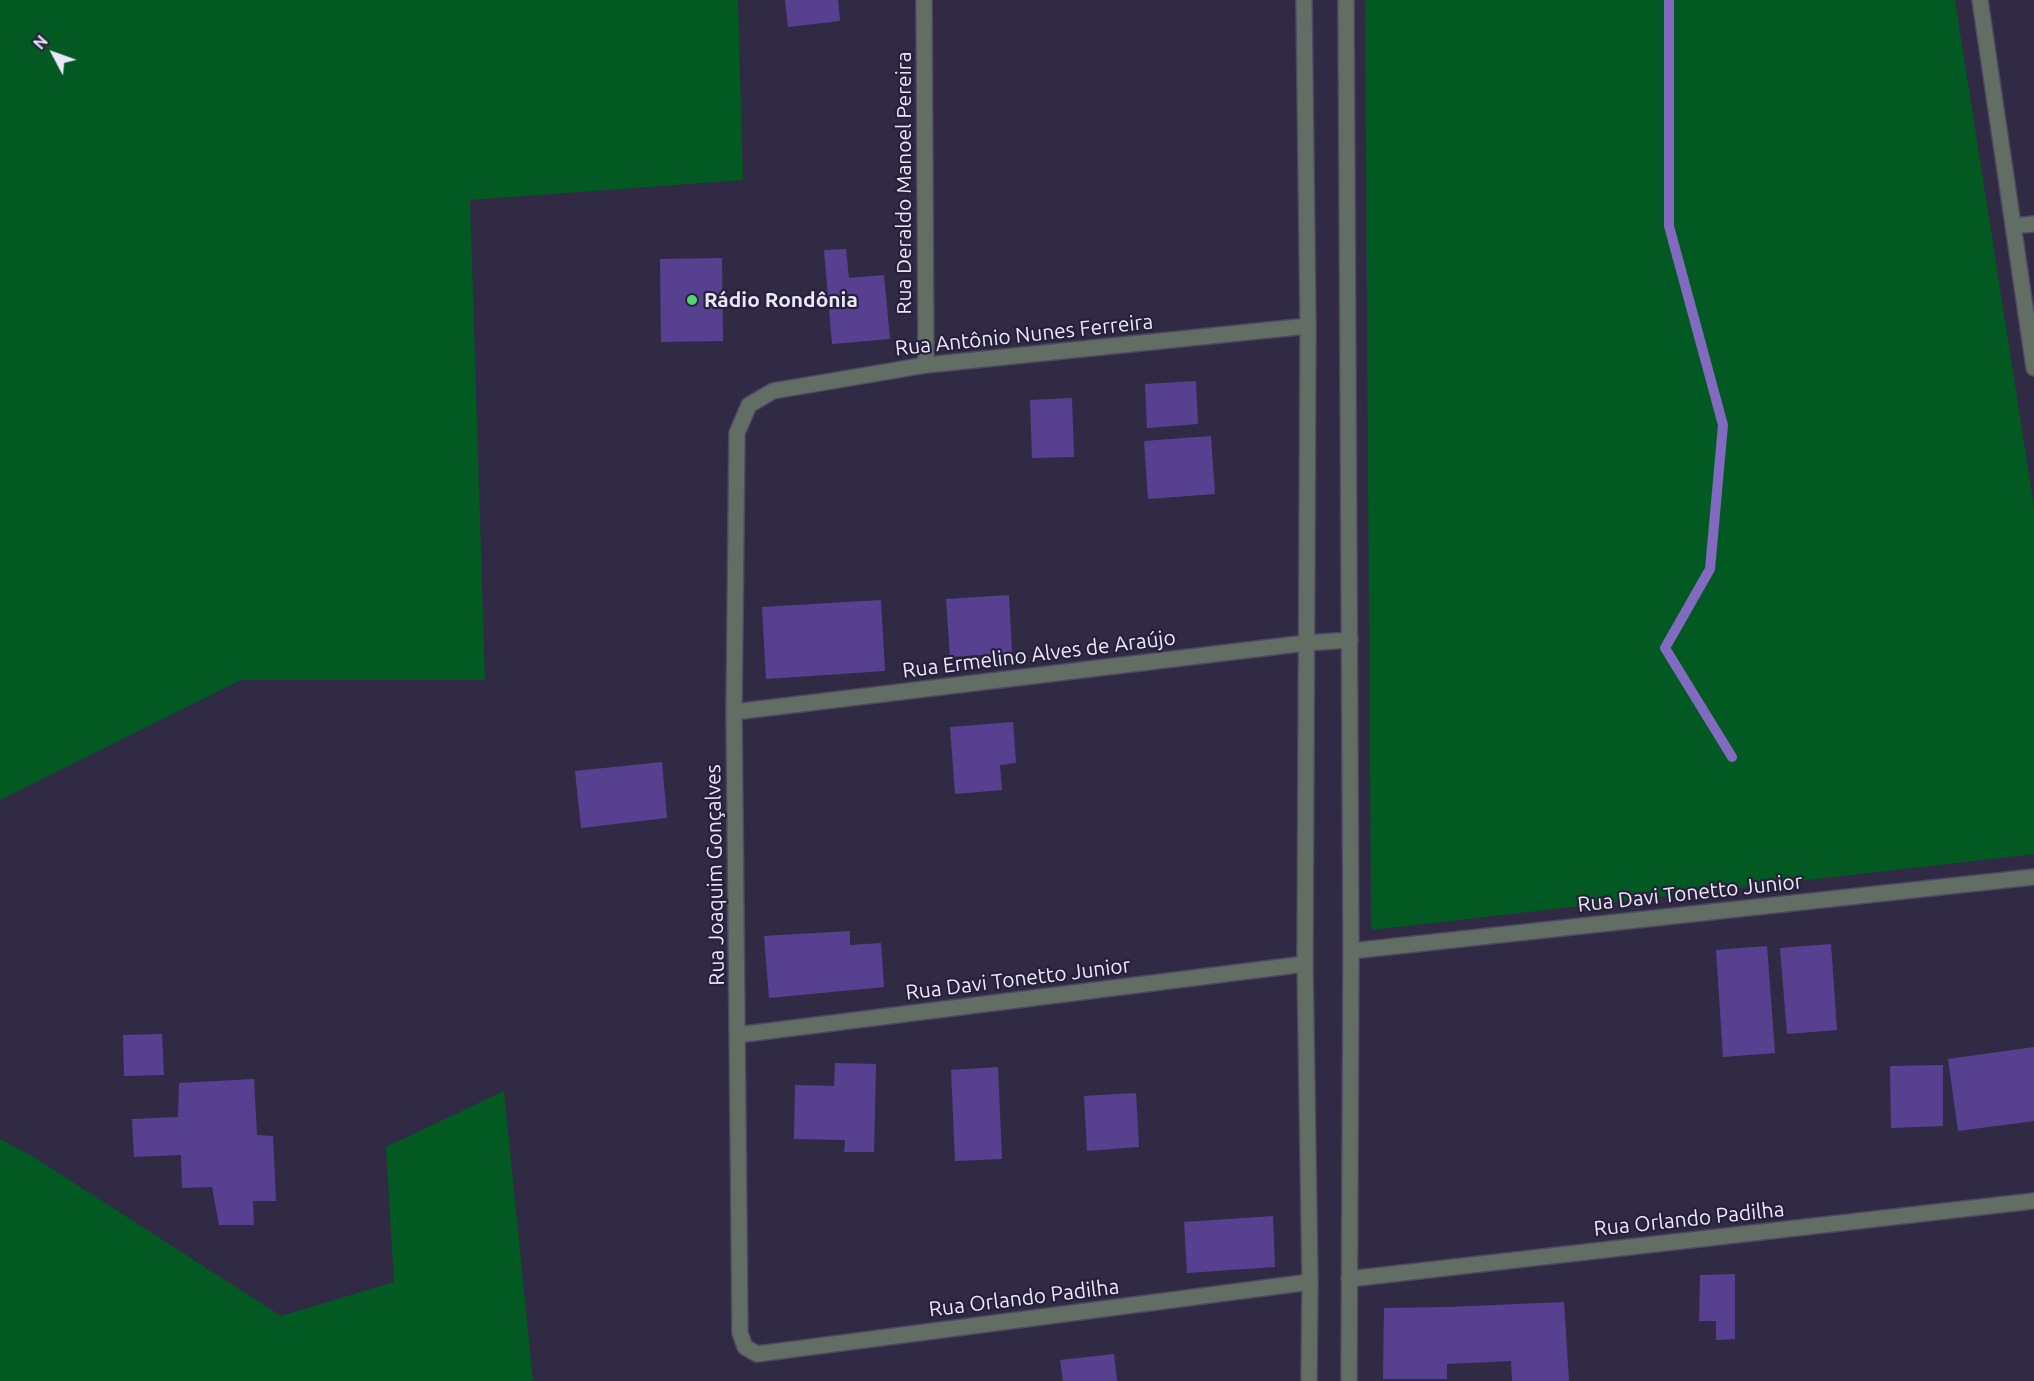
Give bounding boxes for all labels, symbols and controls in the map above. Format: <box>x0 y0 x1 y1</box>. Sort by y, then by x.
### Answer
north arrow <box>24 24 84 84</box>
text: N <box>30 32 51 53</box>
street label: Rua Deraldo Manoel Pereira <box>891 51 917 315</box>
place label: Rádio Rondônia <box>704 287 858 313</box>
marker: Rádio Rondônia <box>685 293 699 307</box>
street label: Rua Antônio Nunes Ferreira <box>894 309 1154 361</box>
street label: Rua Ermelino Alves de Araújo <box>901 625 1177 683</box>
street label: Rua Joaquim Gonçalves <box>700 764 730 986</box>
street label: Rua Davi Tonetto Junior <box>1576 869 1804 917</box>
street label: Rua Davi Tonetto Junior <box>904 953 1132 1005</box>
street label: Rua Orlando Padilha <box>1592 1196 1786 1242</box>
street label: Rua Orlando Padilha <box>927 1274 1121 1322</box>

